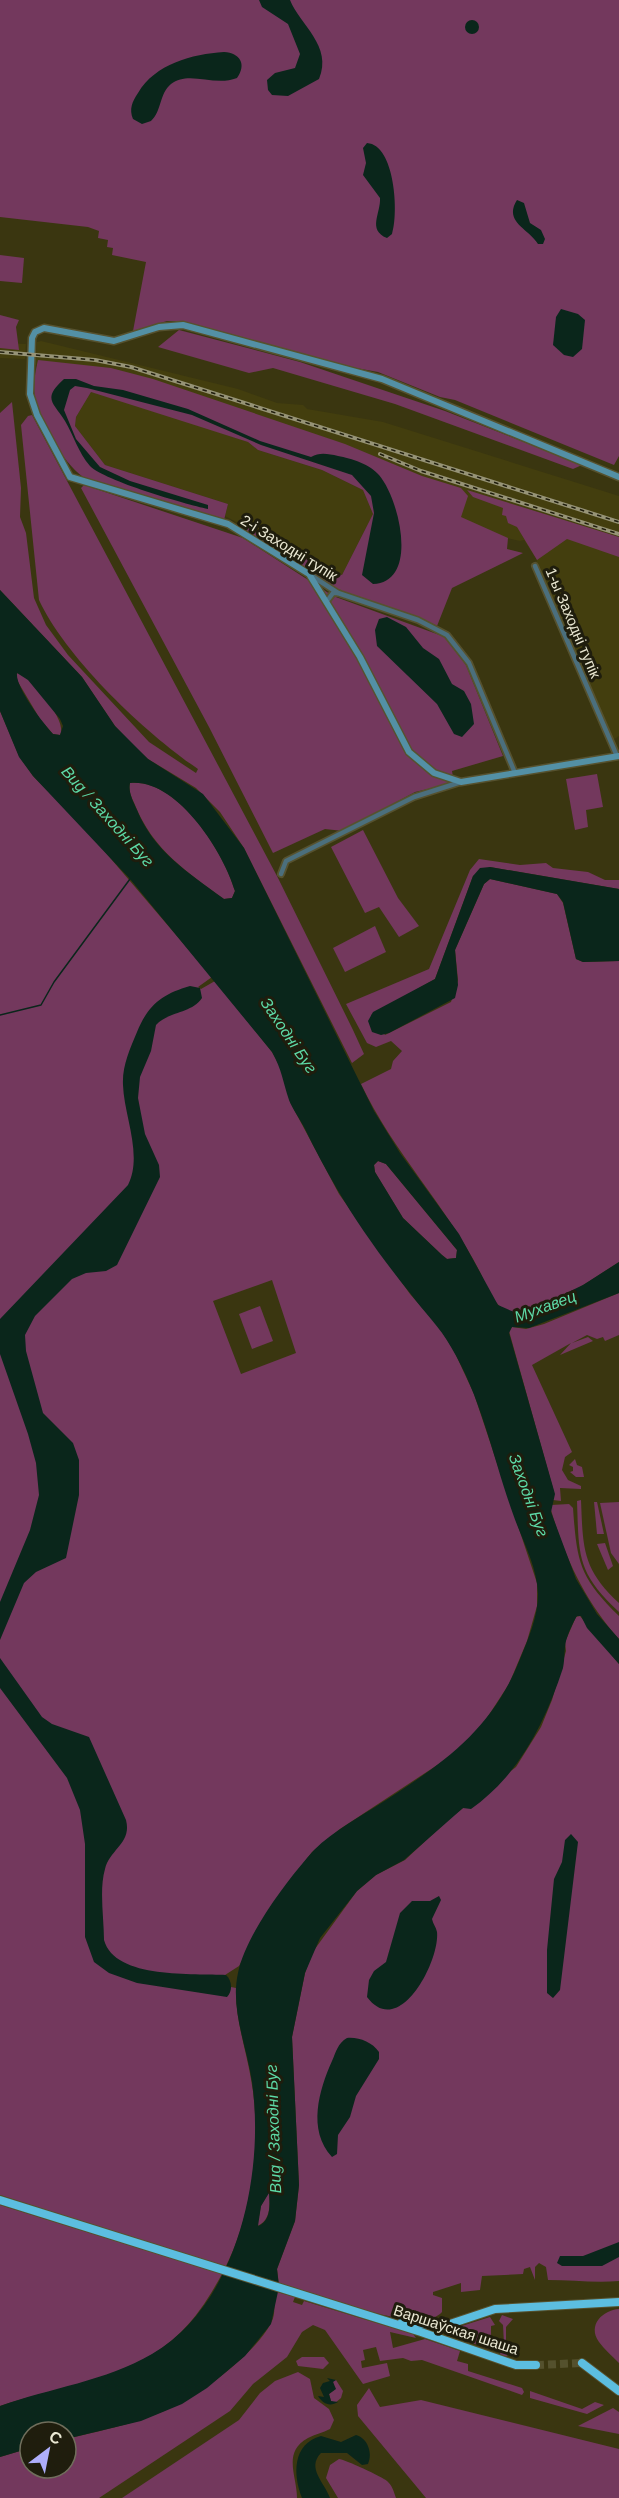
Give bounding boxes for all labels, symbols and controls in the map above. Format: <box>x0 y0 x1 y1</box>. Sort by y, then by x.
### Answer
street label: 2-і Заходні тупік <box>238 511 341 584</box>
street label: 1-ы Заходні тупік <box>543 565 605 681</box>
water label: Bug / Заходні Буг <box>58 763 157 870</box>
water label: Заходні Буг <box>257 994 320 1076</box>
water label: Мухавец <box>512 1287 578 1325</box>
water label: Заходні Буг <box>506 1451 551 1539</box>
water label: Bug / Заходні Буг <box>263 2064 284 2194</box>
street label: Варшаўская шаша <box>392 2301 521 2358</box>
north arrow <box>18 2420 78 2480</box>
text: С <box>46 2427 65 2448</box>

